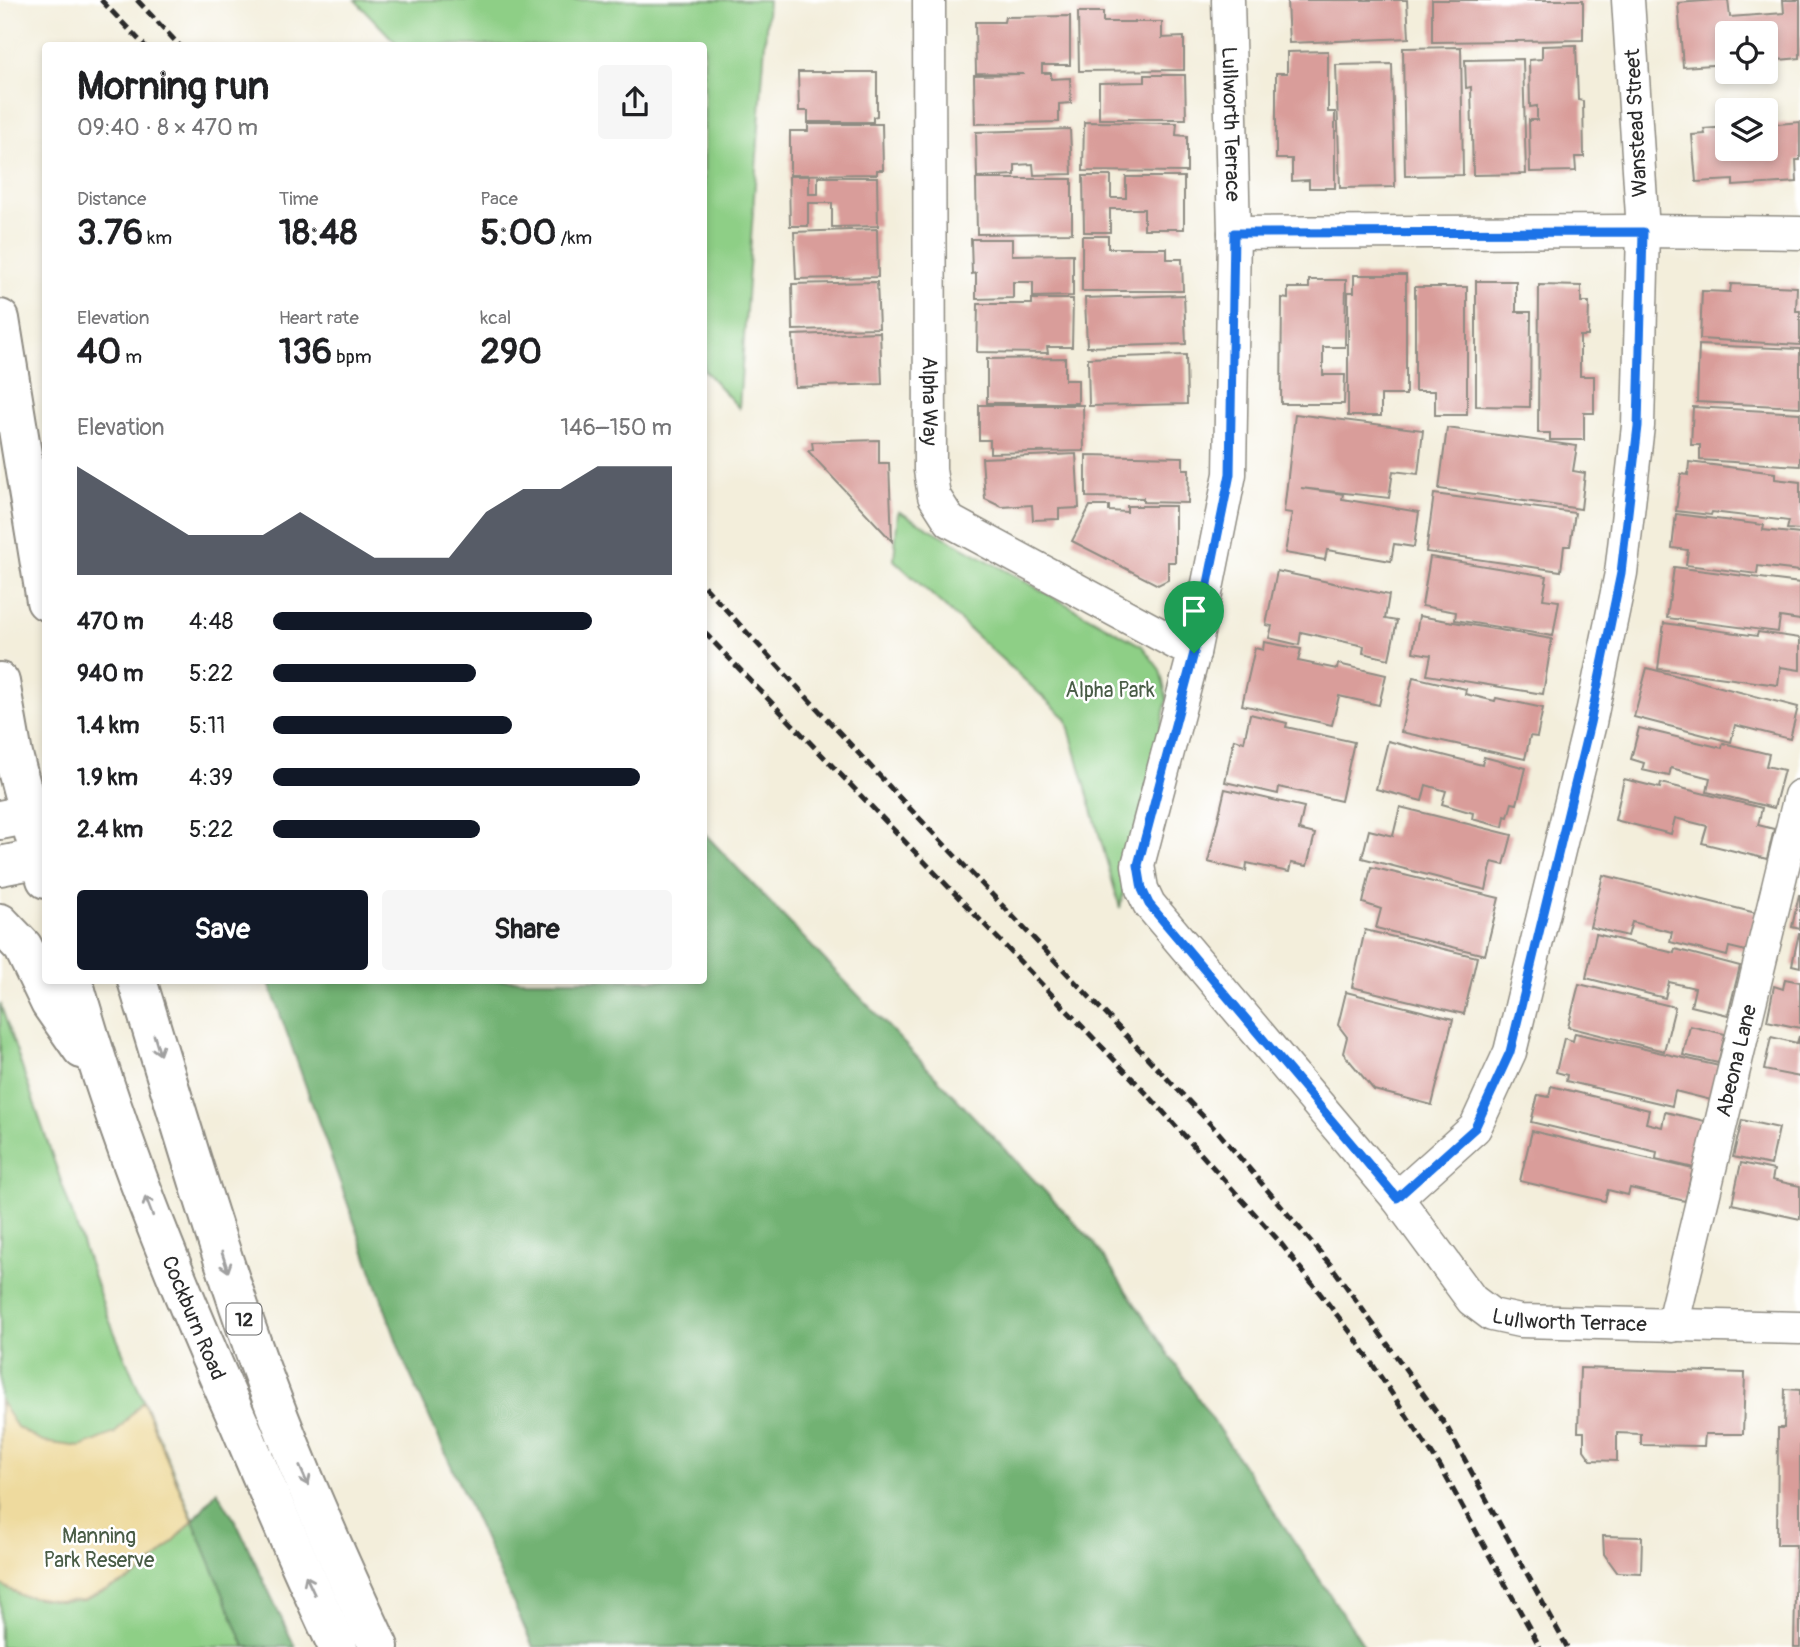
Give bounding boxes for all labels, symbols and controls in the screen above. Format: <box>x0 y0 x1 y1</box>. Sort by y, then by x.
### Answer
map controls <box>1715 21 1778 161</box>
button: locate <box>1715 21 1778 84</box>
street label: Lullworth Terrace <box>1215 46 1246 202</box>
street label: Wanstead Street <box>1619 48 1654 198</box>
text: Morning run <box>77 63 269 111</box>
button: share <box>598 65 672 139</box>
button: layers <box>1715 98 1778 161</box>
text: 09:40 · 8 × 470 m <box>77 113 258 142</box>
text: Distance <box>77 187 146 211</box>
text: Time <box>279 187 318 211</box>
text: Pace <box>480 187 518 211</box>
text: 3.76 <box>77 211 143 255</box>
text: 18:48 <box>279 211 357 255</box>
text: 5:00 <box>480 211 556 255</box>
text: km <box>143 226 172 250</box>
text: /km <box>556 226 592 250</box>
text: Elevation <box>77 306 149 330</box>
text: Heart rate <box>279 306 359 330</box>
text: kcal <box>480 306 511 330</box>
text: 40 <box>77 330 121 374</box>
text: 136 <box>279 330 332 374</box>
text: 290 <box>480 330 542 374</box>
text: m <box>121 345 142 369</box>
text: bpm <box>332 345 372 369</box>
street label: Alpha Way <box>916 356 943 446</box>
text: Elevation <box>77 413 165 442</box>
text: 146–150 m <box>560 413 672 442</box>
pin <box>1164 581 1224 653</box>
icon: arrive <box>1175 592 1213 630</box>
text: 470 m <box>77 607 144 636</box>
text: 4:48 <box>189 607 233 636</box>
text: 940 m <box>77 659 143 688</box>
text: 5:22 <box>189 659 233 688</box>
park label: Alpha Park <box>1065 677 1155 704</box>
text: 1.4 km <box>77 711 139 740</box>
text: 5:11 <box>189 711 226 740</box>
text: 1.9 km <box>77 763 138 792</box>
text: 4:39 <box>189 763 233 792</box>
text: 2.4 km <box>77 815 143 844</box>
text: 5:22 <box>189 815 233 844</box>
button: Save <box>77 890 368 970</box>
button: Share <box>382 890 672 970</box>
street label: Abeona Lane <box>1710 1001 1763 1120</box>
one-way arrow <box>151 1034 164 1056</box>
one-way arrow <box>141 1195 154 1217</box>
one-way arrow <box>220 1251 233 1273</box>
street label: Cockburn Road <box>155 1252 231 1384</box>
street label: Lullworth Terrace <box>1490 1302 1648 1338</box>
road number: 12 <box>226 1303 262 1334</box>
one-way arrow <box>298 1464 311 1486</box>
park label: Manning Park Reserve <box>44 1523 155 1574</box>
one-way arrow <box>303 1575 316 1596</box>

